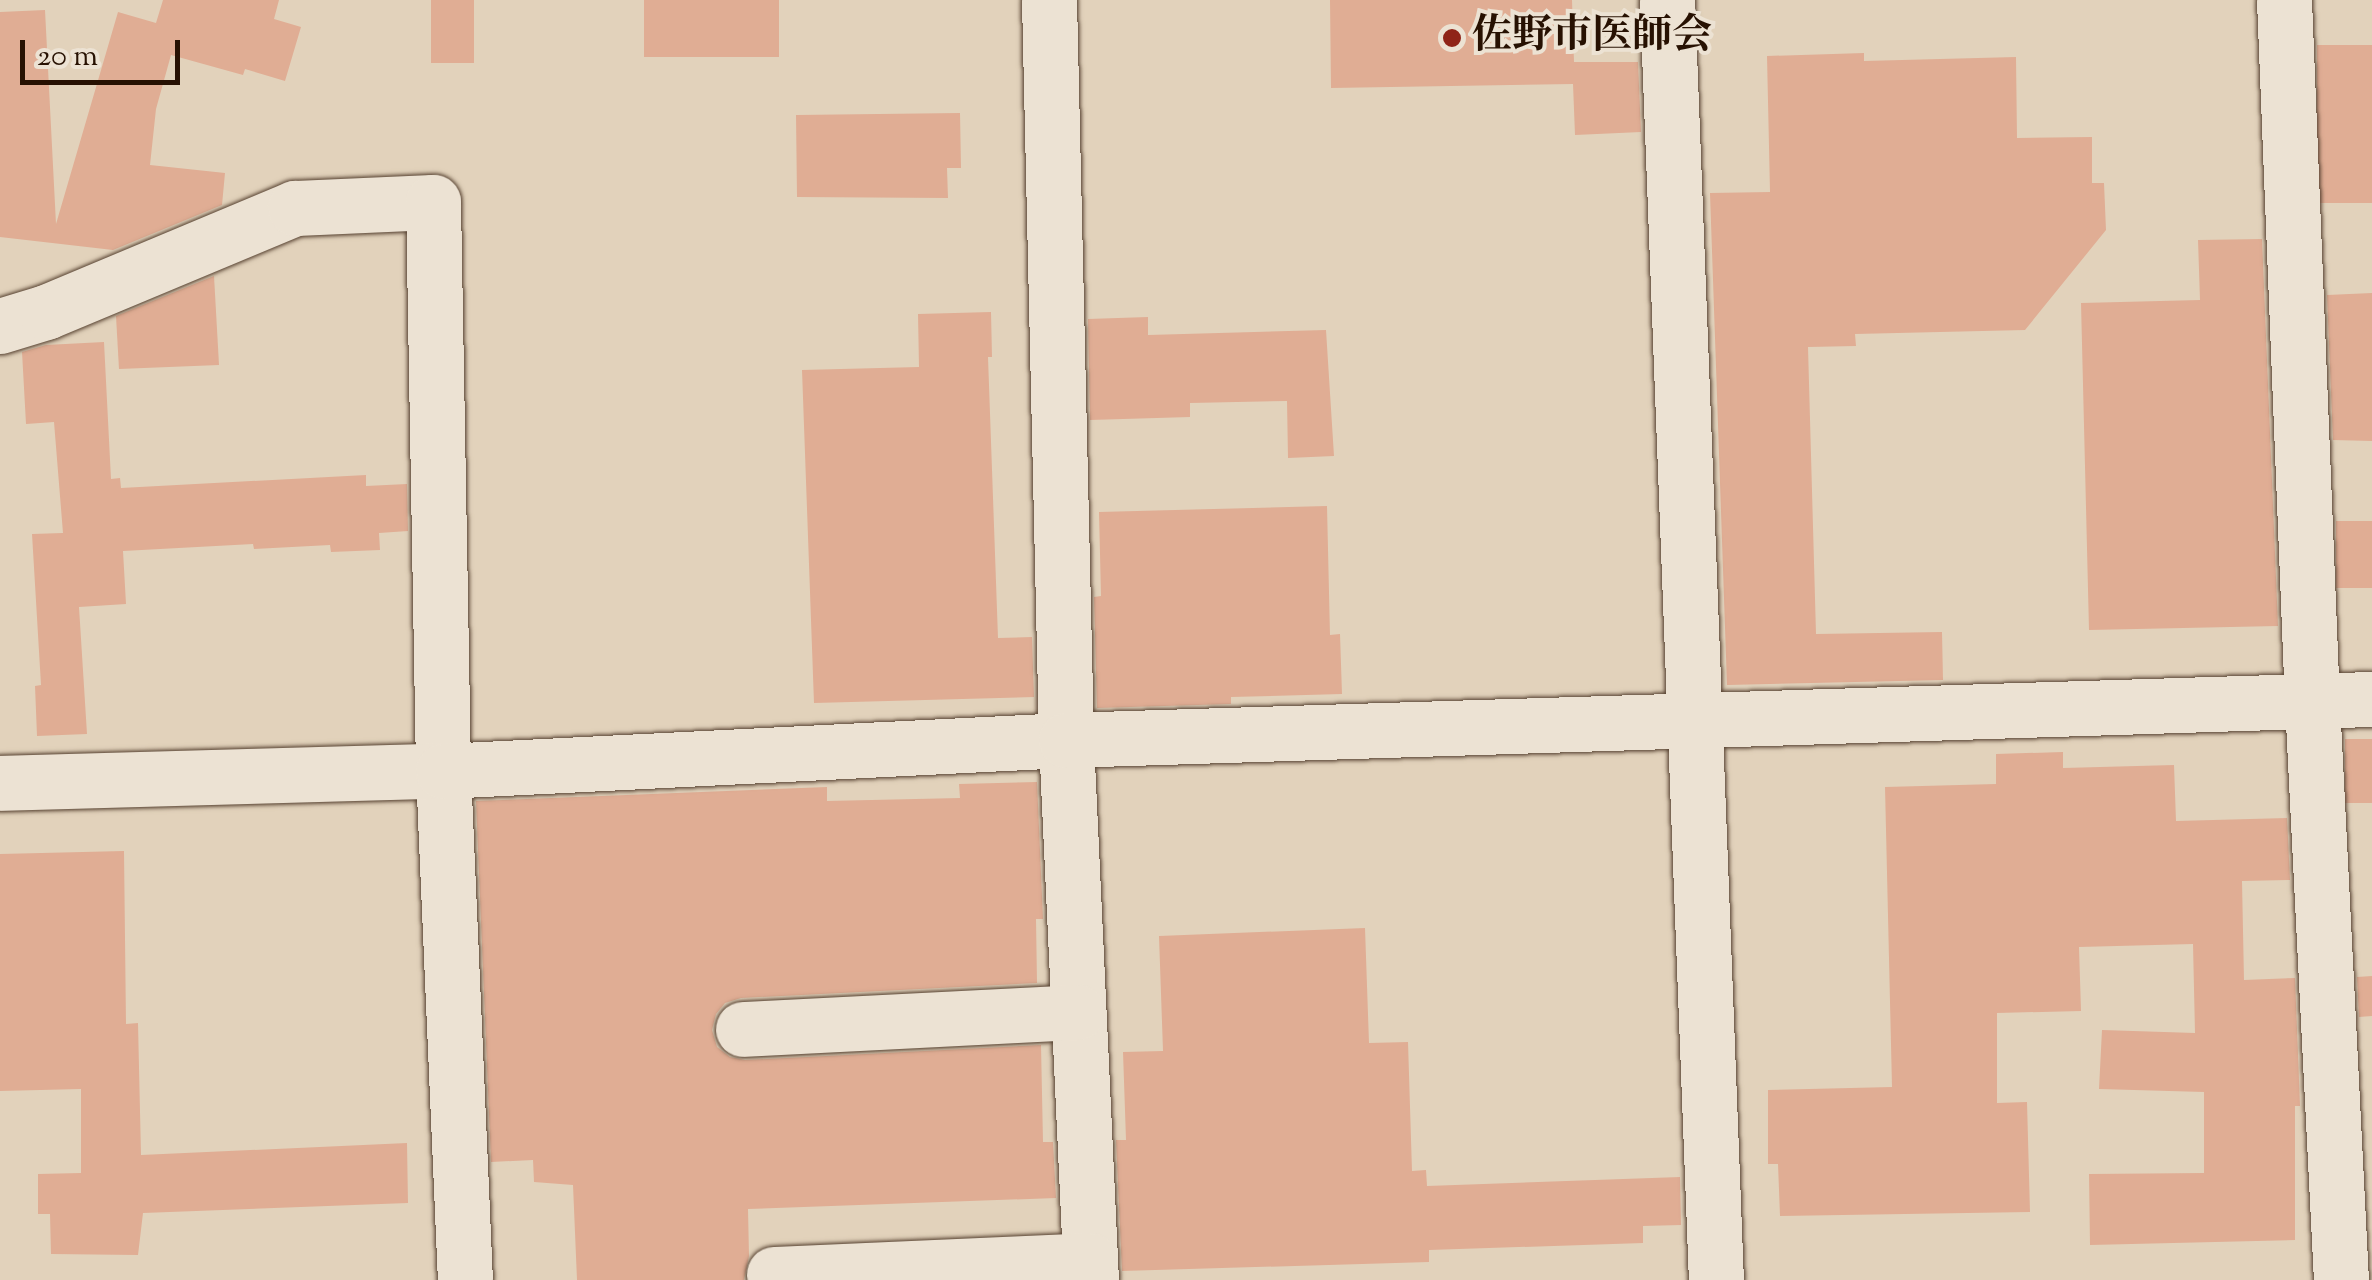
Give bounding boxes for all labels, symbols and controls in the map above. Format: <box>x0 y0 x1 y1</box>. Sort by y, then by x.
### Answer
place label: 佐野市医師会 <box>1472 14 1712 62</box>
scale bar <box>25 20 185 82</box>
marker: 佐野市医師会 <box>1441 27 1463 49</box>
text: 20 m <box>37 36 98 79</box>

